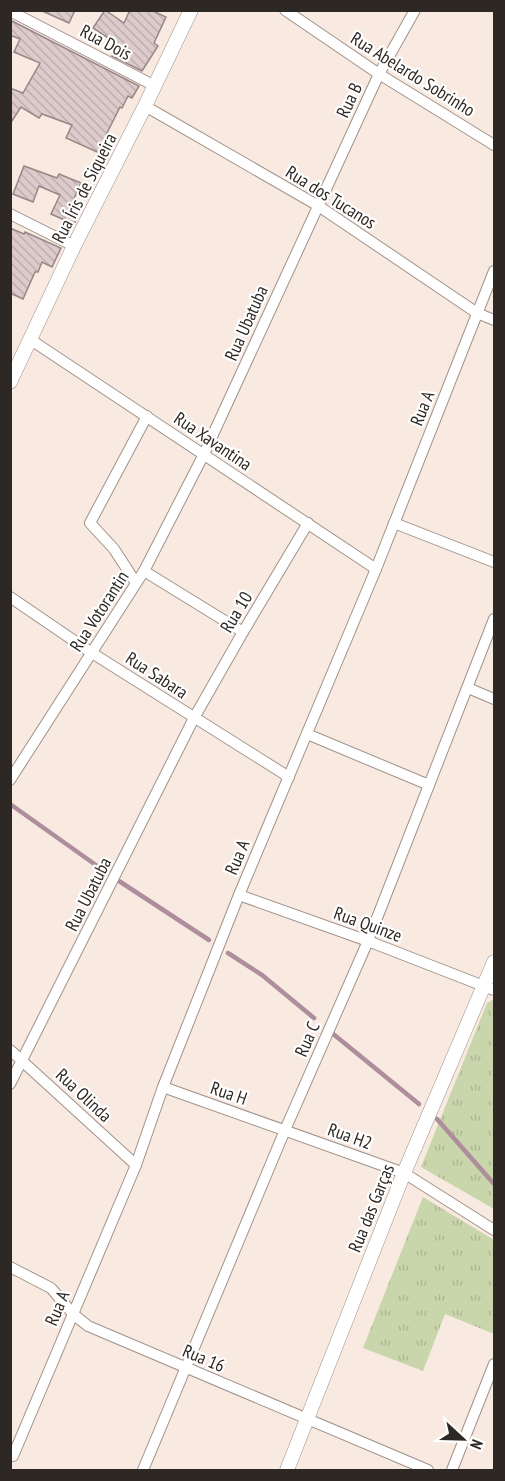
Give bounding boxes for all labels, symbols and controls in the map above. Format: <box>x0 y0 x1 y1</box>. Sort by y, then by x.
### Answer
street label: Rua Dois <box>76 19 136 65</box>
street label: Rua Abelardo Sobrinho <box>347 27 480 122</box>
street label: Rua B <box>331 79 367 121</box>
street label: Rua Íris de Siqueira <box>46 129 122 247</box>
street label: Rua dos Tucanos <box>282 160 380 234</box>
street label: Rua Ubatuba <box>219 282 273 364</box>
street label: Rua A <box>405 387 439 429</box>
street label: Rua Xavantina <box>170 407 256 475</box>
street label: Rua Votorantin <box>64 566 134 656</box>
street label: Rua 10 <box>215 587 257 637</box>
street label: Rua Sabara <box>122 646 192 704</box>
street label: Rua A <box>219 836 255 878</box>
street label: Rua Ubatuba <box>60 853 116 935</box>
street label: Rua Quinze <box>331 901 405 947</box>
street label: Rua C <box>289 1018 325 1060</box>
street label: Rua Olinda <box>51 1063 117 1127</box>
street label: Rua H <box>208 1076 250 1110</box>
street label: Rua H2 <box>325 1117 375 1155</box>
street label: Rua das Garças <box>343 1161 399 1255</box>
street label: Rua A <box>39 1287 75 1329</box>
street label: Rua 16 <box>179 1339 229 1377</box>
north arrow <box>433 1409 493 1469</box>
text: N <box>466 1437 488 1452</box>

